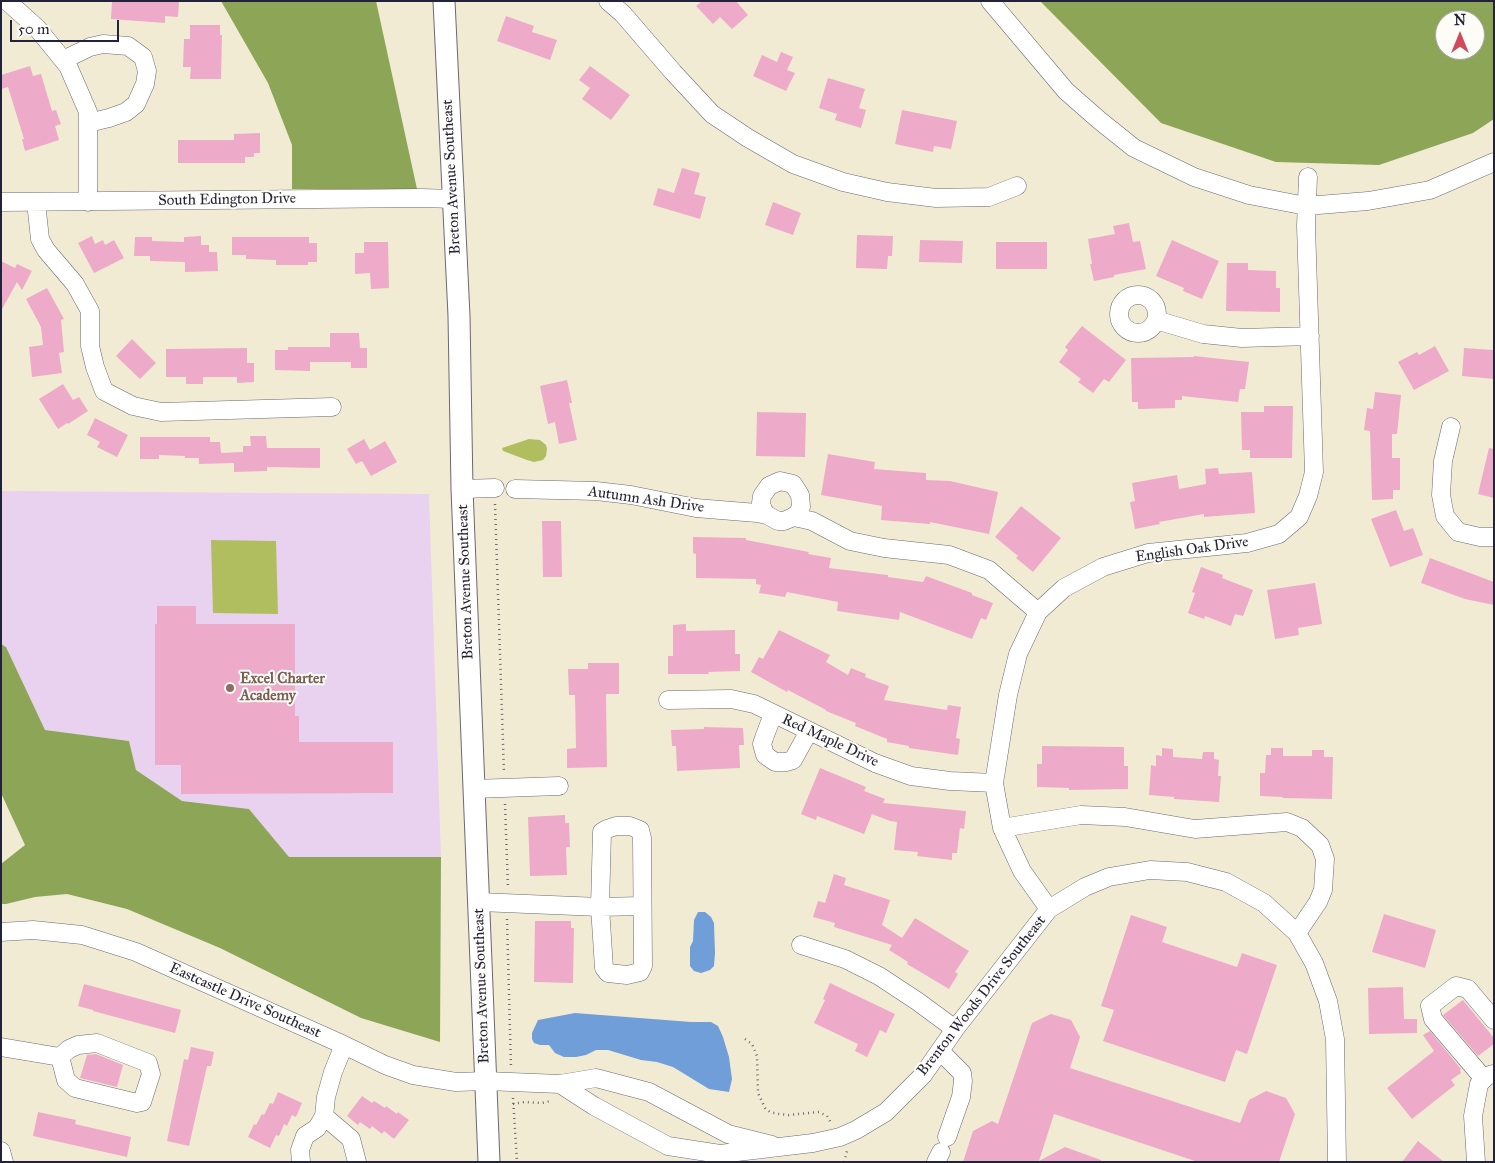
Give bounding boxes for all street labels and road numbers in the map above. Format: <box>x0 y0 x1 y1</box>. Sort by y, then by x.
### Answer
street label: Breton Avenue Southeast <box>439 99 465 255</box>
street label: South Edington Drive <box>158 190 296 210</box>
street label: Autumn Ash Drive <box>587 483 705 517</box>
street label: Breton Avenue Southeast <box>454 504 478 660</box>
street label: English Oak Drive <box>1134 533 1250 567</box>
street label: Red Maple Drive <box>779 711 881 771</box>
street label: Breton Avenue Southeast <box>470 908 494 1064</box>
street label: Brenton Woods Drive Southeast <box>914 912 1050 1080</box>
street label: Eastcastle Drive Southeast <box>166 959 324 1043</box>

